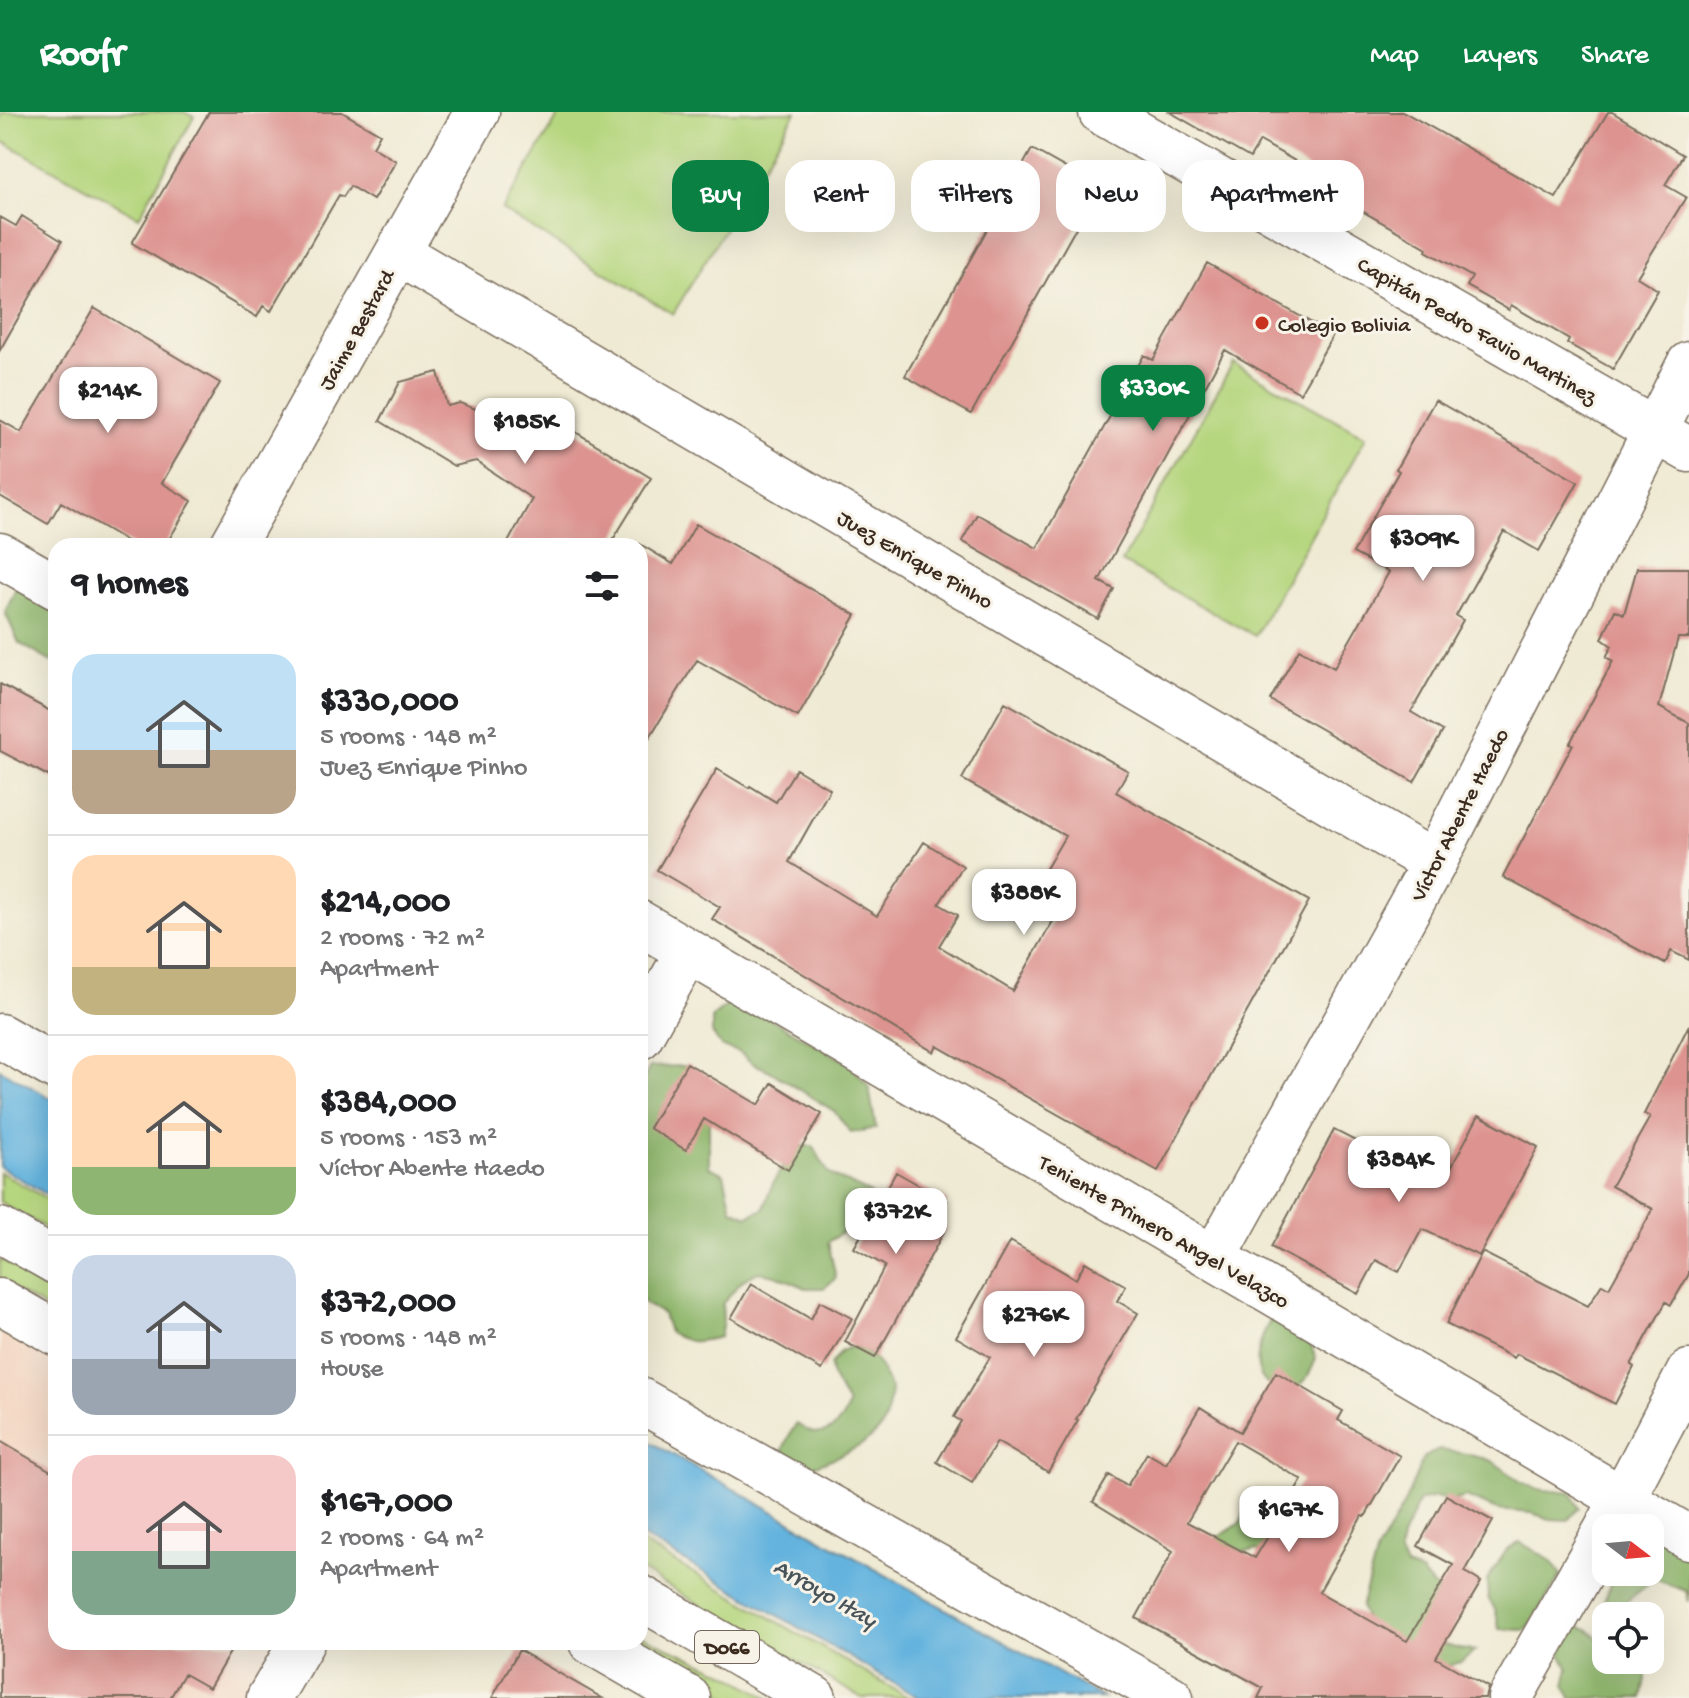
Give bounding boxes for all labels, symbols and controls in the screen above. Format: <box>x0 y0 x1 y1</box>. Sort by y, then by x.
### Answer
text: Roofr <box>40 34 124 78</box>
text: Map <box>1370 40 1419 73</box>
text: Layers <box>1463 40 1537 73</box>
text: Share <box>1581 40 1649 73</box>
chip: Buy <box>672 160 769 232</box>
chip: Rent <box>785 160 895 232</box>
chip: Filters <box>911 160 1040 232</box>
chip: New <box>1056 160 1166 232</box>
chip: Apartment <box>1182 160 1364 232</box>
street label: Capitán Pedro Favio Martinez <box>1352 253 1602 412</box>
street label: Jaime Bestard <box>315 264 403 396</box>
marker: Colegio Bolivia <box>1253 314 1271 332</box>
place label: Colegio Bolivia <box>1278 314 1411 340</box>
pin: $330K <box>1097 365 1209 433</box>
pin: $214K <box>52 367 164 435</box>
text: $330K <box>1119 375 1187 406</box>
text: $214K <box>77 377 139 408</box>
pin: $185K <box>469 398 581 466</box>
text: $185K <box>493 408 557 439</box>
street label: Juez Enrique Pinho <box>831 506 997 617</box>
pin: $309K <box>1367 515 1479 583</box>
text: $309K <box>1389 525 1457 556</box>
icon: filters <box>580 564 624 608</box>
text: 9 homes <box>72 566 187 606</box>
text: $330,000 <box>320 683 458 723</box>
icon: home <box>136 686 232 782</box>
text: 5 rooms · 148 m² <box>320 723 497 754</box>
street label: Víctor Abente Haedo <box>1406 725 1516 907</box>
text: Juez Enrique Pinho <box>320 754 528 785</box>
pin: $388K <box>968 869 1080 937</box>
text: $388K <box>990 879 1058 910</box>
text: $214,000 <box>320 884 450 924</box>
icon: home <box>136 887 232 983</box>
text: 2 rooms · 72 m² <box>320 924 485 955</box>
text: Apartment <box>320 955 437 986</box>
text: $384,000 <box>320 1084 456 1124</box>
icon: home <box>136 1087 232 1183</box>
text: 5 rooms · 153 m² <box>320 1124 497 1155</box>
pin: $384K <box>1343 1136 1455 1204</box>
text: $384K <box>1366 1146 1432 1177</box>
street label: Teniente Primero Angel Velazco <box>1031 1150 1293 1316</box>
text: Víctor Abente Haedo <box>320 1155 545 1186</box>
pin: $372K <box>840 1188 952 1256</box>
text: $372K <box>863 1198 929 1229</box>
text: $372,000 <box>320 1284 456 1324</box>
icon: home <box>136 1287 232 1383</box>
pin: $276K <box>978 1291 1090 1359</box>
text: $276K <box>1001 1301 1067 1332</box>
text: 5 rooms · 148 m² <box>320 1324 497 1355</box>
text: House <box>320 1355 384 1386</box>
text: $167,000 <box>320 1484 453 1524</box>
pin: $167K <box>1233 1486 1345 1554</box>
icon: home <box>136 1487 232 1583</box>
text: $167K <box>1257 1496 1321 1527</box>
north arrow <box>1592 1514 1664 1586</box>
map controls <box>1592 1514 1664 1674</box>
text: 2 rooms · 64 m² <box>320 1524 484 1555</box>
water label: Arroyo Itay <box>768 1554 883 1637</box>
text: Apartment <box>320 1555 437 1586</box>
button: locate <box>1592 1602 1664 1674</box>
road number: D066 <box>695 1631 759 1663</box>

